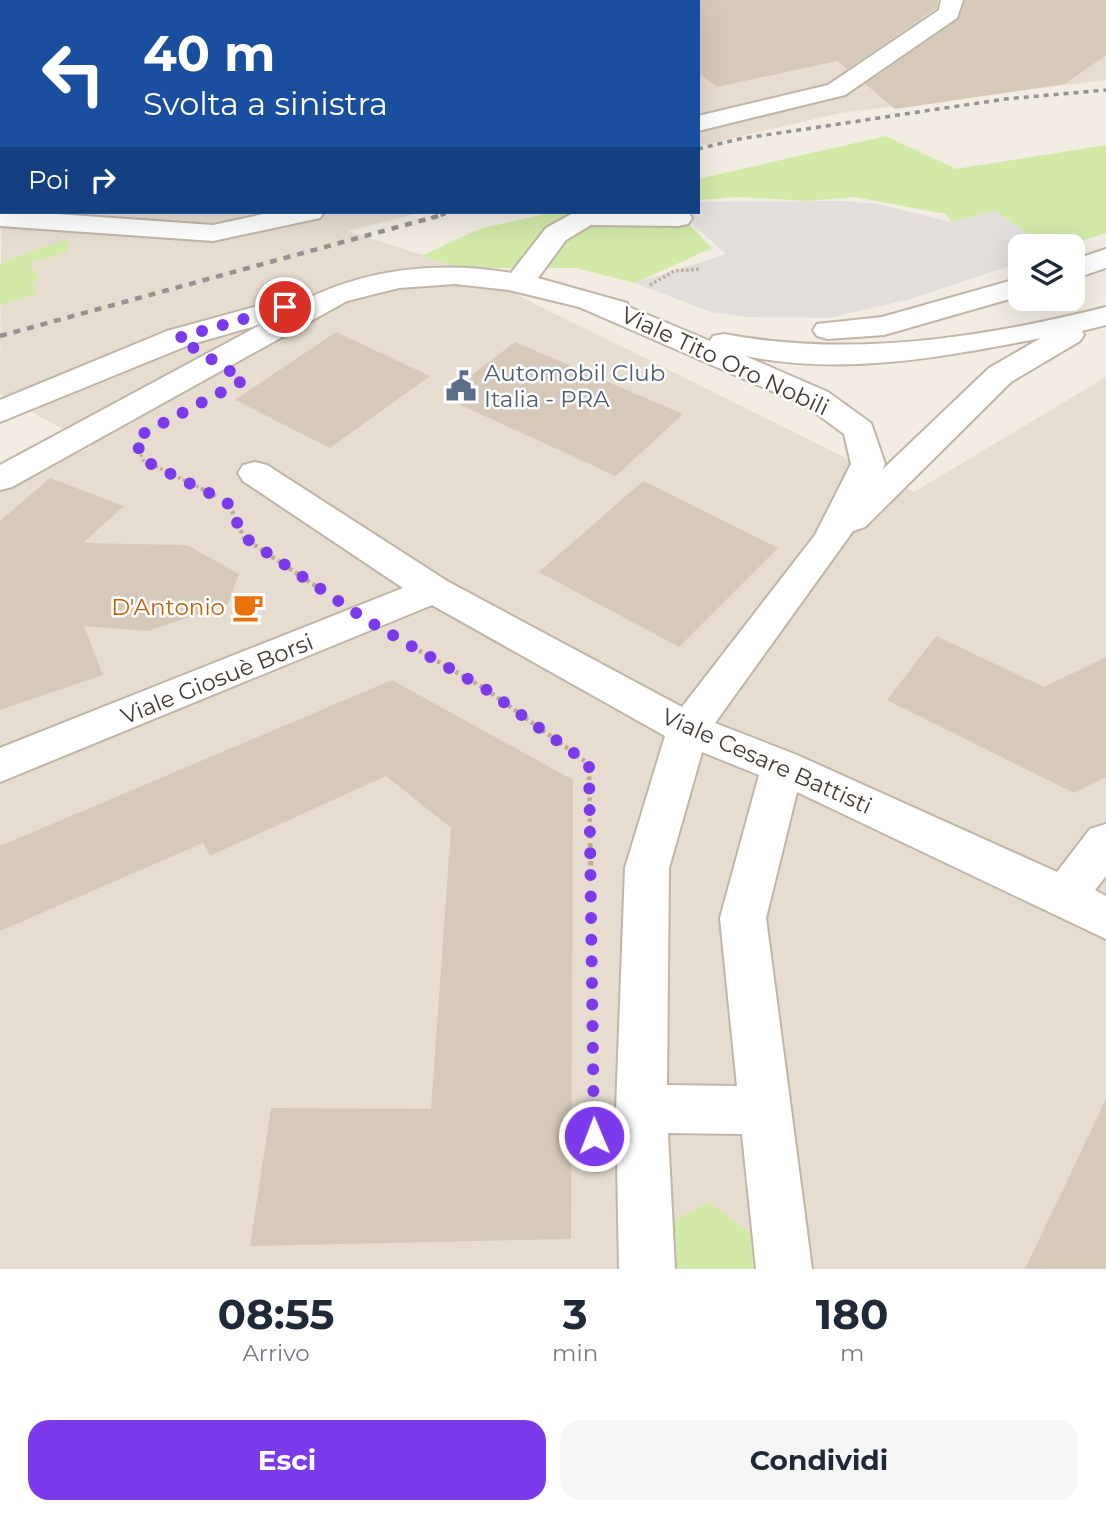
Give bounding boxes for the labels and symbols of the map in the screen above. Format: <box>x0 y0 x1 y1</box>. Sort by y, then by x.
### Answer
pin <box>255 277 315 337</box>
street label: Viale Tito Oro Nobili <box>617 301 833 421</box>
place label: Automobil Club Italia - PRA <box>484 359 665 413</box>
public building icon: Automobil Club Italia - PRA <box>444 369 478 403</box>
cafe icon: D'Antonio <box>231 590 265 624</box>
place label: D'Antonio <box>111 593 225 621</box>
street label: Viale Giosuè Borsi <box>117 628 317 730</box>
street label: Viale Cesare Battisti <box>658 702 876 820</box>
position arrow <box>557 1099 631 1173</box>

